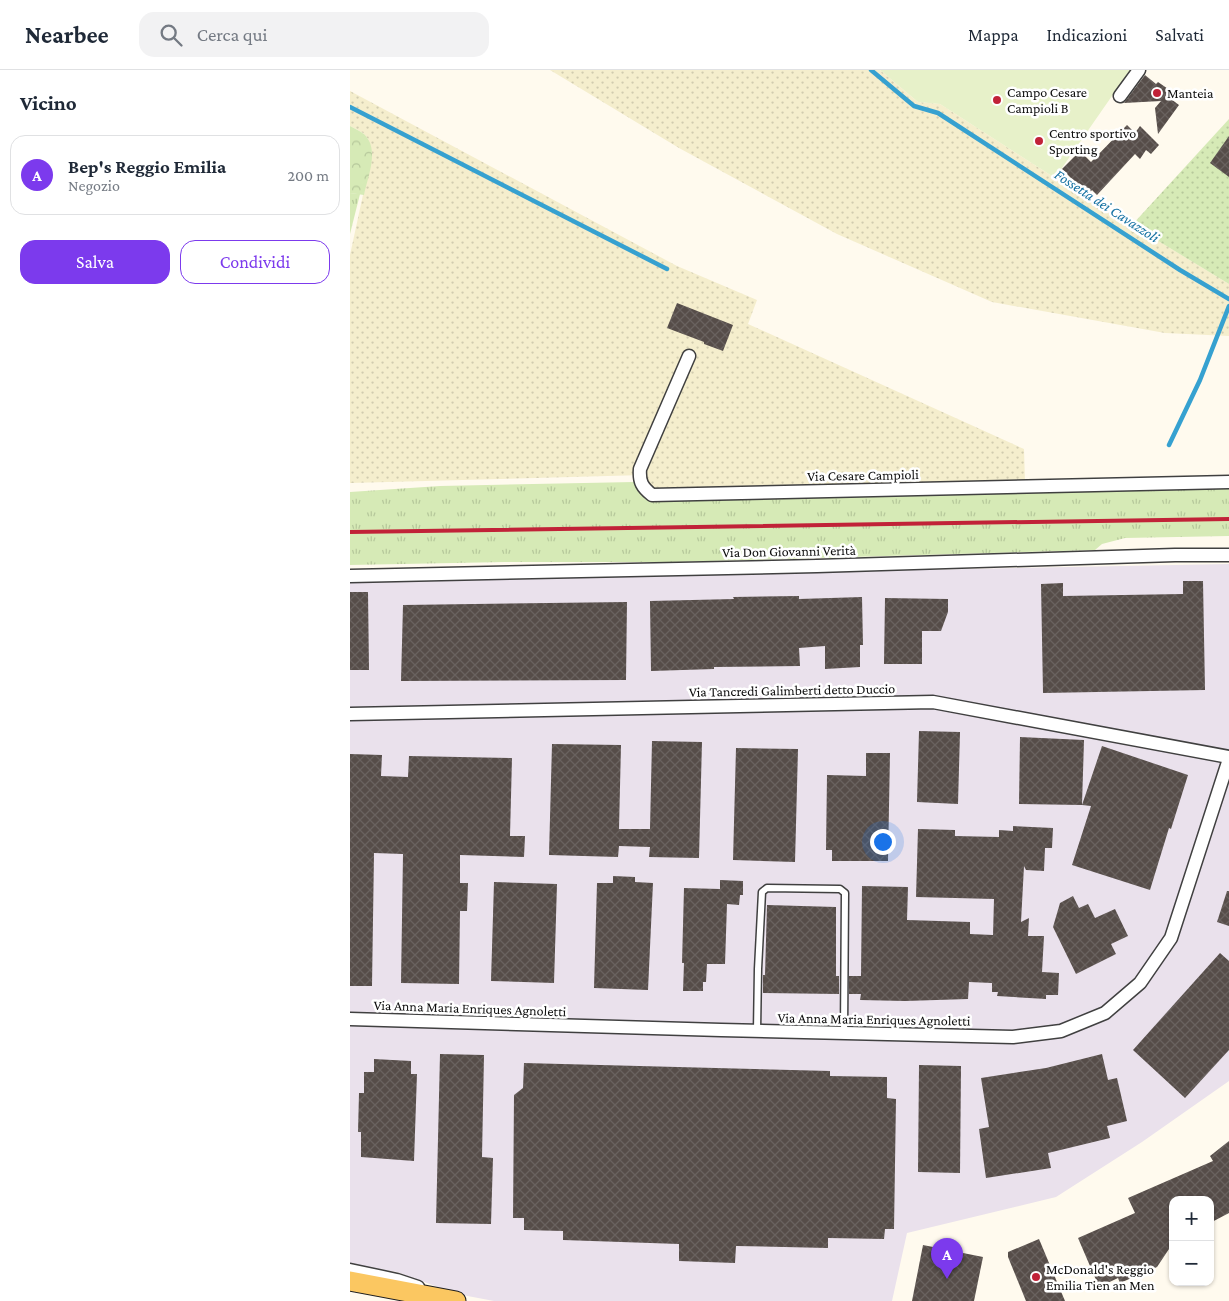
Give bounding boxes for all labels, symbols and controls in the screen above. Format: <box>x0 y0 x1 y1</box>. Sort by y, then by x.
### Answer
search box <box>139 12 489 57</box>
text: Nearbee <box>25 21 109 48</box>
icon: search <box>157 21 185 49</box>
text: Cerca qui <box>197 24 268 45</box>
text: Mappa <box>968 25 1019 45</box>
text: Indicazioni <box>1047 25 1127 45</box>
text: Salvati <box>1155 25 1204 45</box>
place label: Campo Cesare Campioli B <box>1007 84 1087 116</box>
place label: Manteia <box>1167 85 1214 101</box>
marker: Manteia <box>1151 87 1163 99</box>
text: Vicino <box>20 91 77 115</box>
marker: Campo Cesare Campioli B <box>991 94 1003 106</box>
place label: Centro sportivo Sporting <box>1049 125 1136 157</box>
marker: Centro sportivo Sporting <box>1033 135 1045 147</box>
text: Bep's Reggio Emilia <box>68 156 226 177</box>
water label: Fossetta dei Cavazzoli <box>1052 166 1163 246</box>
text: A <box>32 167 42 184</box>
text: 200 m <box>287 167 329 184</box>
text: Negozio <box>68 177 120 194</box>
button: Salva <box>20 240 170 284</box>
button: Condividi <box>180 240 330 284</box>
street label: Via Cesare Campioli <box>807 466 919 484</box>
street label: Via Don Giovanni Verità <box>722 542 857 560</box>
street label: Via Tancredi Galimberti detto Duccio <box>689 680 895 700</box>
your location <box>870 829 896 855</box>
street label: Via Anna Maria Enriques Agnoletti <box>373 997 567 1019</box>
street label: Via Anna Maria Enriques Agnoletti <box>777 1009 971 1029</box>
map controls <box>1169 1196 1214 1286</box>
button: + <box>1169 1196 1214 1241</box>
pin: A <box>931 1238 963 1279</box>
button: − <box>1169 1241 1214 1286</box>
place label: McDonald's Reggio Emilia Tien an Men <box>1046 1261 1155 1293</box>
marker: McDonald's Reggio Emilia Tien an Men <box>1030 1271 1042 1283</box>

